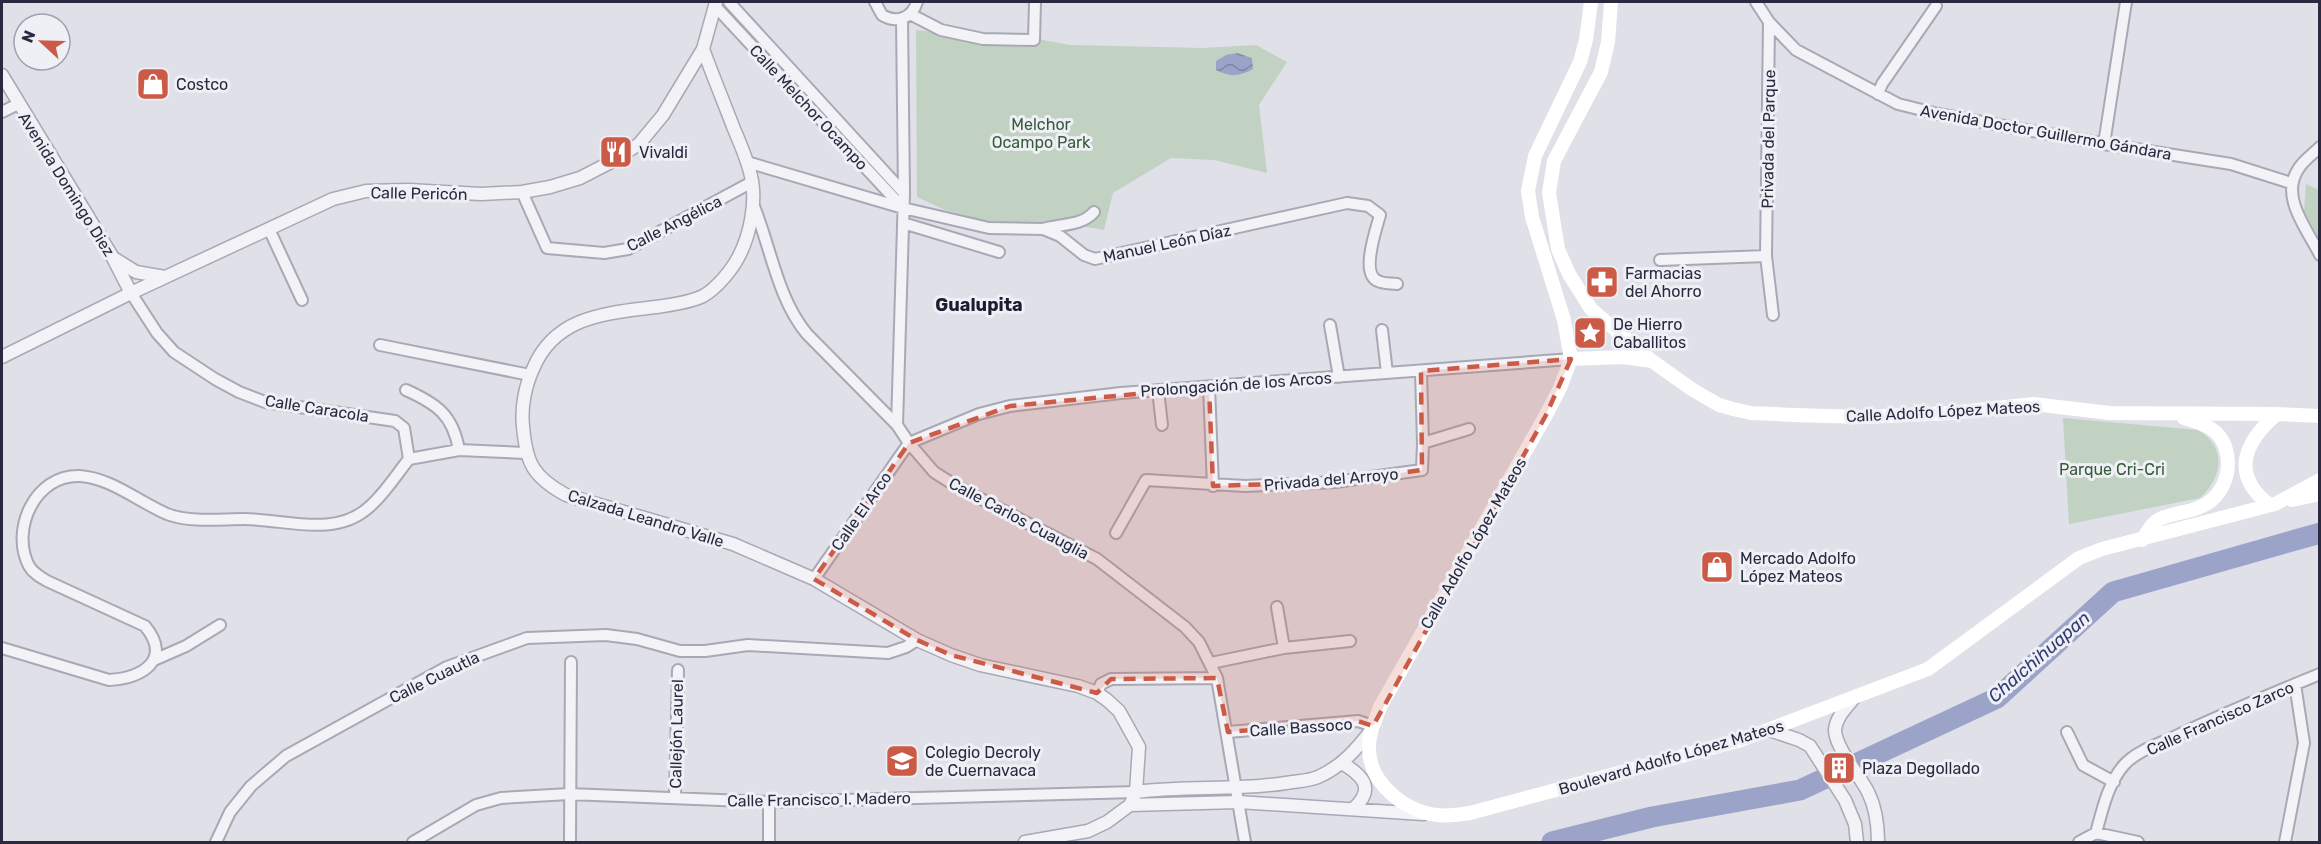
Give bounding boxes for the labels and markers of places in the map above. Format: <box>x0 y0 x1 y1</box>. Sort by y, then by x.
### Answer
shop icon: Costco <box>135 66 171 102</box>
place label: Costco <box>176 75 228 94</box>
restaurant icon: Vivaldi <box>598 134 634 170</box>
place label: Vivaldi <box>639 143 688 162</box>
pharmacy icon: Farmacias del Ahorro <box>1584 264 1620 300</box>
place label: Farmacias del Ahorro <box>1625 264 1702 301</box>
place icon: De Hierro Caballitos <box>1572 315 1608 351</box>
place label: De Hierro Caballitos <box>1613 315 1686 352</box>
shop icon: Mercado Adolfo López Mateos <box>1699 549 1735 585</box>
place label: Mercado Adolfo López Mateos <box>1740 549 1856 586</box>
school or university icon: Colegio Decroly de Cuernavaca <box>884 743 920 779</box>
place label: Colegio Decroly de Cuernavaca <box>925 743 1041 780</box>
building icon: Plaza Degollado <box>1821 750 1857 786</box>
place label: Plaza Degollado <box>1862 759 1980 778</box>

